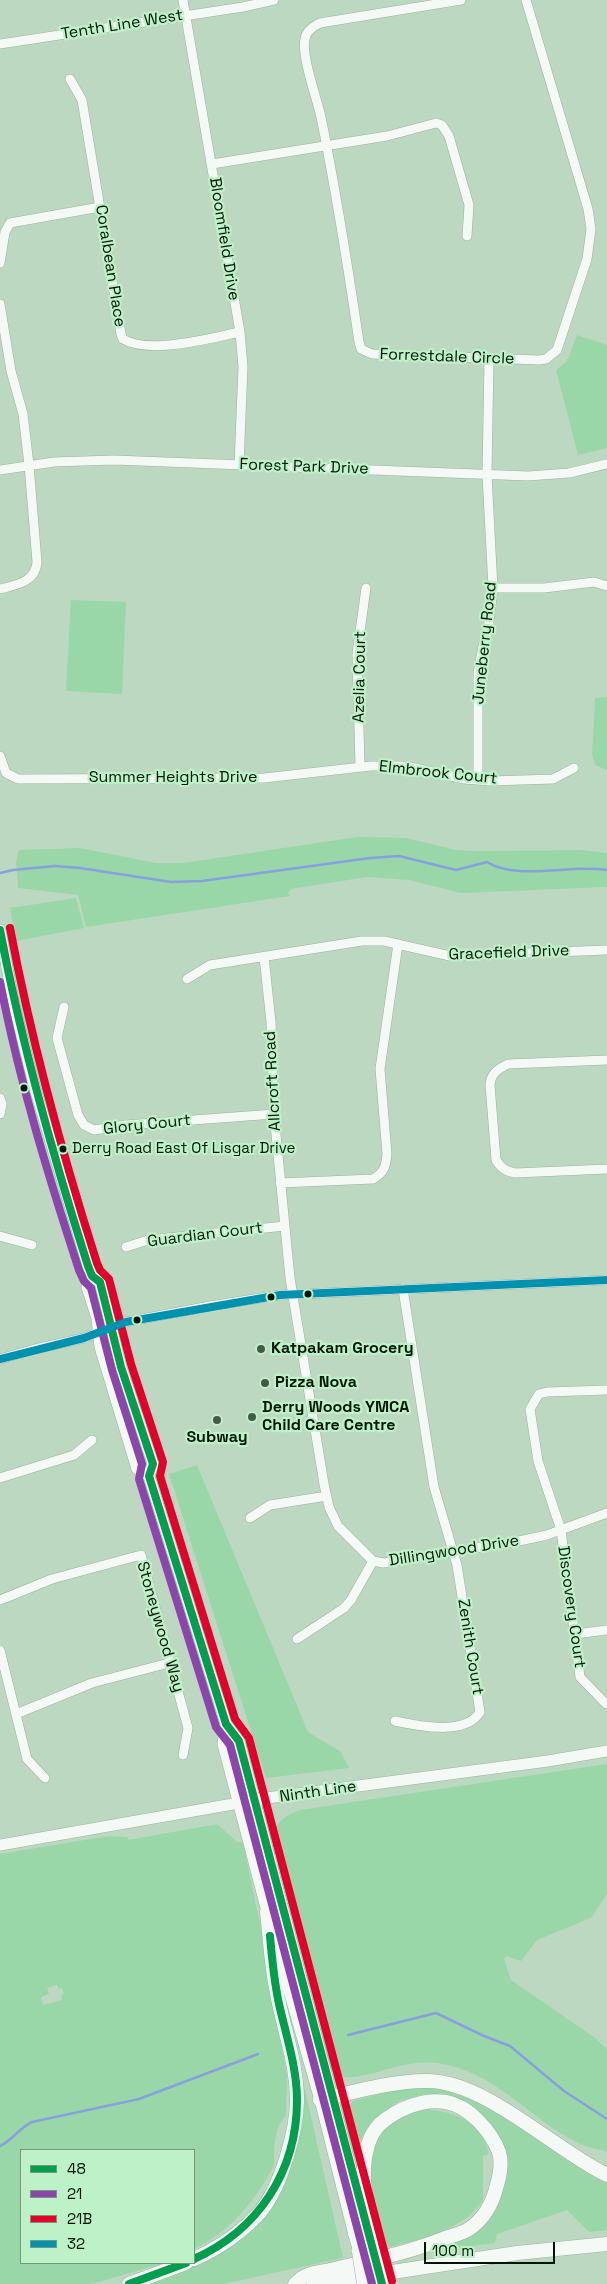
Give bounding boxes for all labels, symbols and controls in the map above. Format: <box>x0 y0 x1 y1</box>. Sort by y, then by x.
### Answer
street label: Tenth Line West <box>60 6 184 44</box>
street label: Bloomfield Drive <box>205 176 243 302</box>
street label: Coralbean Place <box>91 204 129 328</box>
street label: Forrestdale Circle <box>379 345 515 369</box>
street label: Forest Park Drive <box>239 455 369 479</box>
street label: Juneberry Road <box>469 581 501 705</box>
street label: Azelia Court <box>350 631 370 723</box>
street label: Elmbrook Court <box>378 757 498 789</box>
street label: Summer Heights Drive <box>89 768 257 788</box>
street label: Gracefield Drive <box>448 941 570 965</box>
street label: Allcroft Road <box>261 1030 285 1132</box>
unlabelled marker <box>19 1083 29 1093</box>
street label: Glory Court <box>102 1111 192 1139</box>
place label: Derry Road East Of Lisgar Drive <box>72 1140 295 1158</box>
marker: Derry Road East Of Lisgar Drive <box>58 1144 68 1154</box>
street label: Guardian Court <box>146 1218 264 1252</box>
unlabelled marker <box>303 1289 313 1299</box>
unlabelled marker <box>266 1292 276 1302</box>
unlabelled marker <box>132 1315 142 1325</box>
place label: Katpakam Grocery <box>271 1339 414 1359</box>
marker: Katpakam Grocery <box>255 1343 267 1355</box>
place label: Pizza Nova <box>275 1373 357 1393</box>
marker: Pizza Nova <box>259 1377 271 1389</box>
place label: Derry Woods YMCA Child Care Centre <box>262 1398 409 1436</box>
marker: Derry Woods YMCA Child Care Centre <box>246 1411 258 1423</box>
marker: Subway <box>211 1414 223 1426</box>
place label: Subway <box>186 1428 248 1448</box>
street label: Dillingwood Drive <box>388 1531 520 1571</box>
street label: Discovery Court <box>553 1545 589 1669</box>
street label: Stoneywood Way <box>132 1559 188 1695</box>
street label: Zenith Court <box>453 1598 487 1696</box>
street label: Ninth Line <box>278 1777 358 1807</box>
legend <box>20 2149 195 2264</box>
text: 48 <box>67 2159 86 2178</box>
text: 21 <box>67 2184 82 2203</box>
text: 21B <box>67 2209 92 2228</box>
scale bar <box>427 2232 558 2264</box>
text: 32 <box>67 2234 85 2253</box>
text: 100 m <box>432 2241 474 2260</box>

